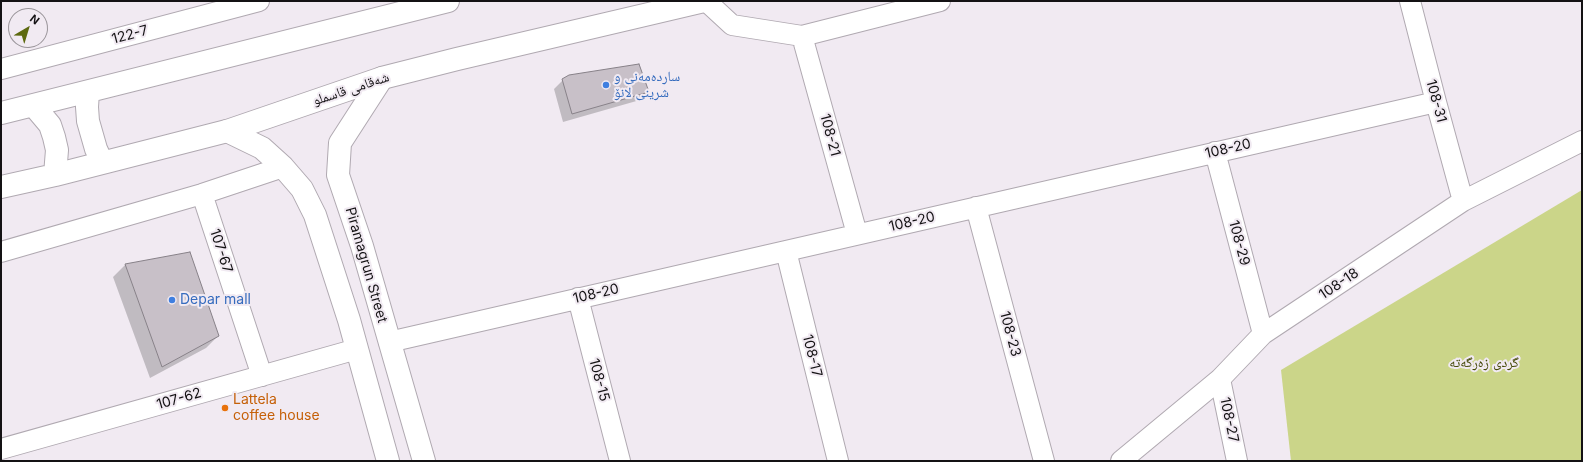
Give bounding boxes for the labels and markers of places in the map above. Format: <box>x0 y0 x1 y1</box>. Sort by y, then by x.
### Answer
place label: ساردەمەنی و شرینی لانۆ <box>614 69 680 102</box>
marker: ساردەمەنی و شرینی لانۆ <box>601 80 611 90</box>
place label: Depar mall <box>180 292 251 308</box>
marker: Depar mall <box>167 295 177 305</box>
place label: Lattela coffee house <box>233 392 320 424</box>
marker: Lattela coffee house <box>220 403 230 413</box>

